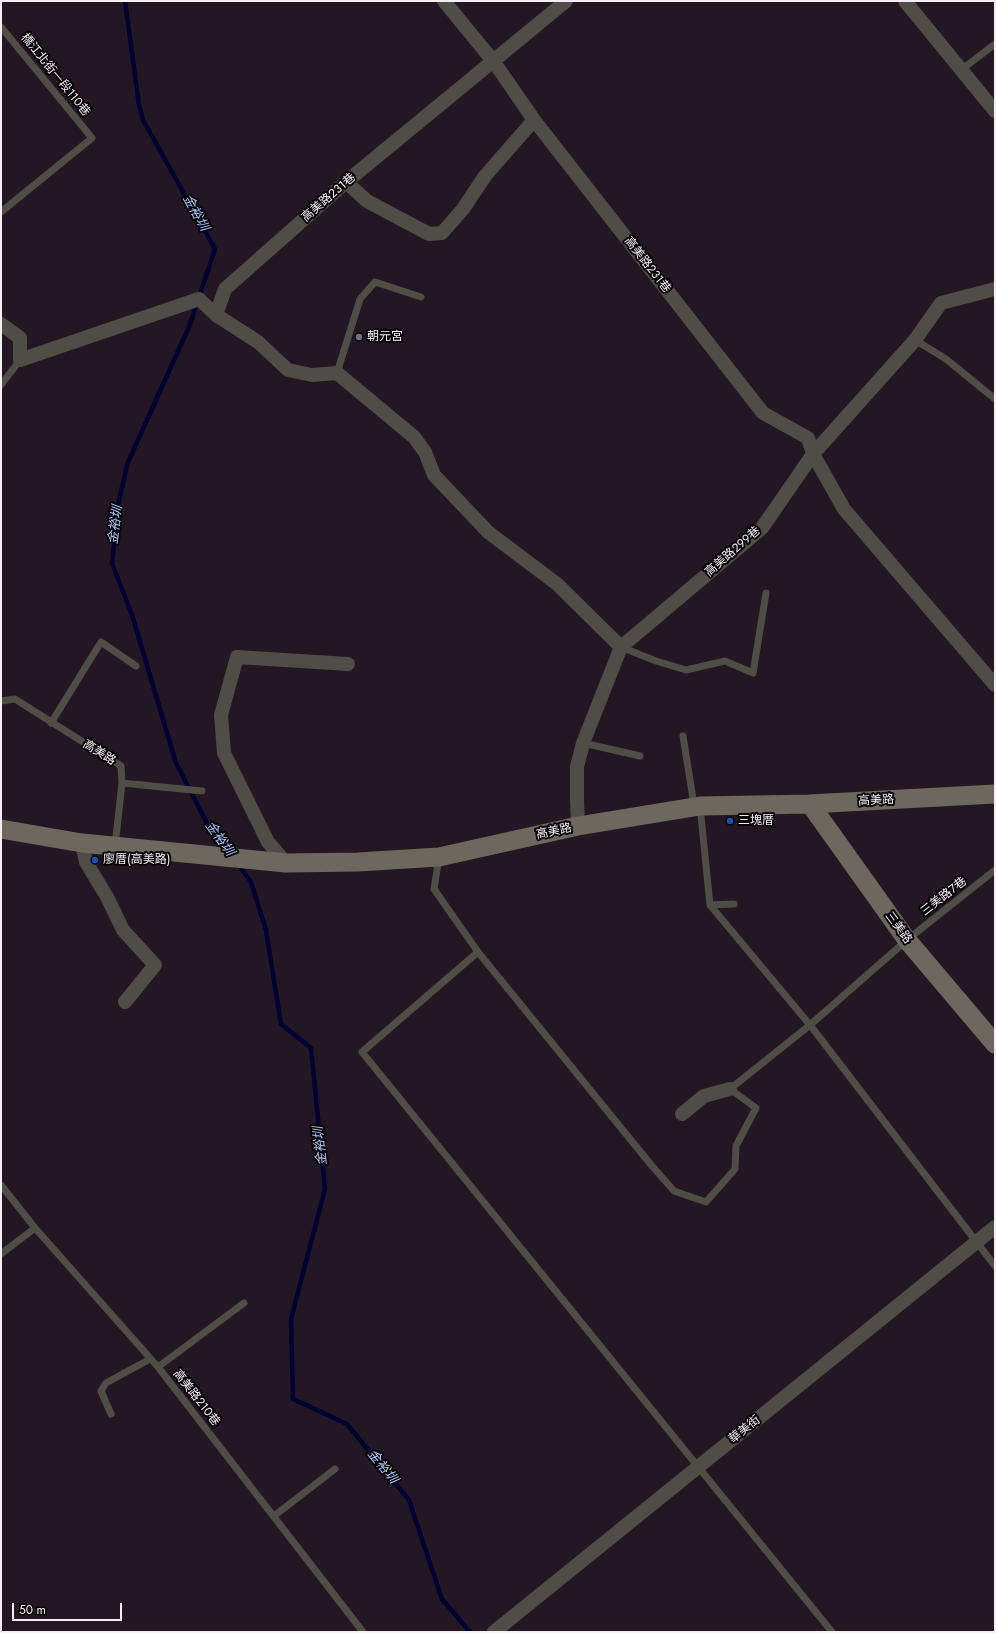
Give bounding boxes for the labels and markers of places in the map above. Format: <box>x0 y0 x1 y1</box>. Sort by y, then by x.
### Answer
place label: 朝元宮 <box>367 330 403 344</box>
marker: 朝元宮 <box>354 332 364 342</box>
place label: 三塊厝 <box>738 814 774 828</box>
marker: 三塊厝 <box>725 816 735 826</box>
place label: 廖厝(高美路) <box>103 853 170 867</box>
marker: 廖厝(高美路) <box>90 855 100 865</box>

